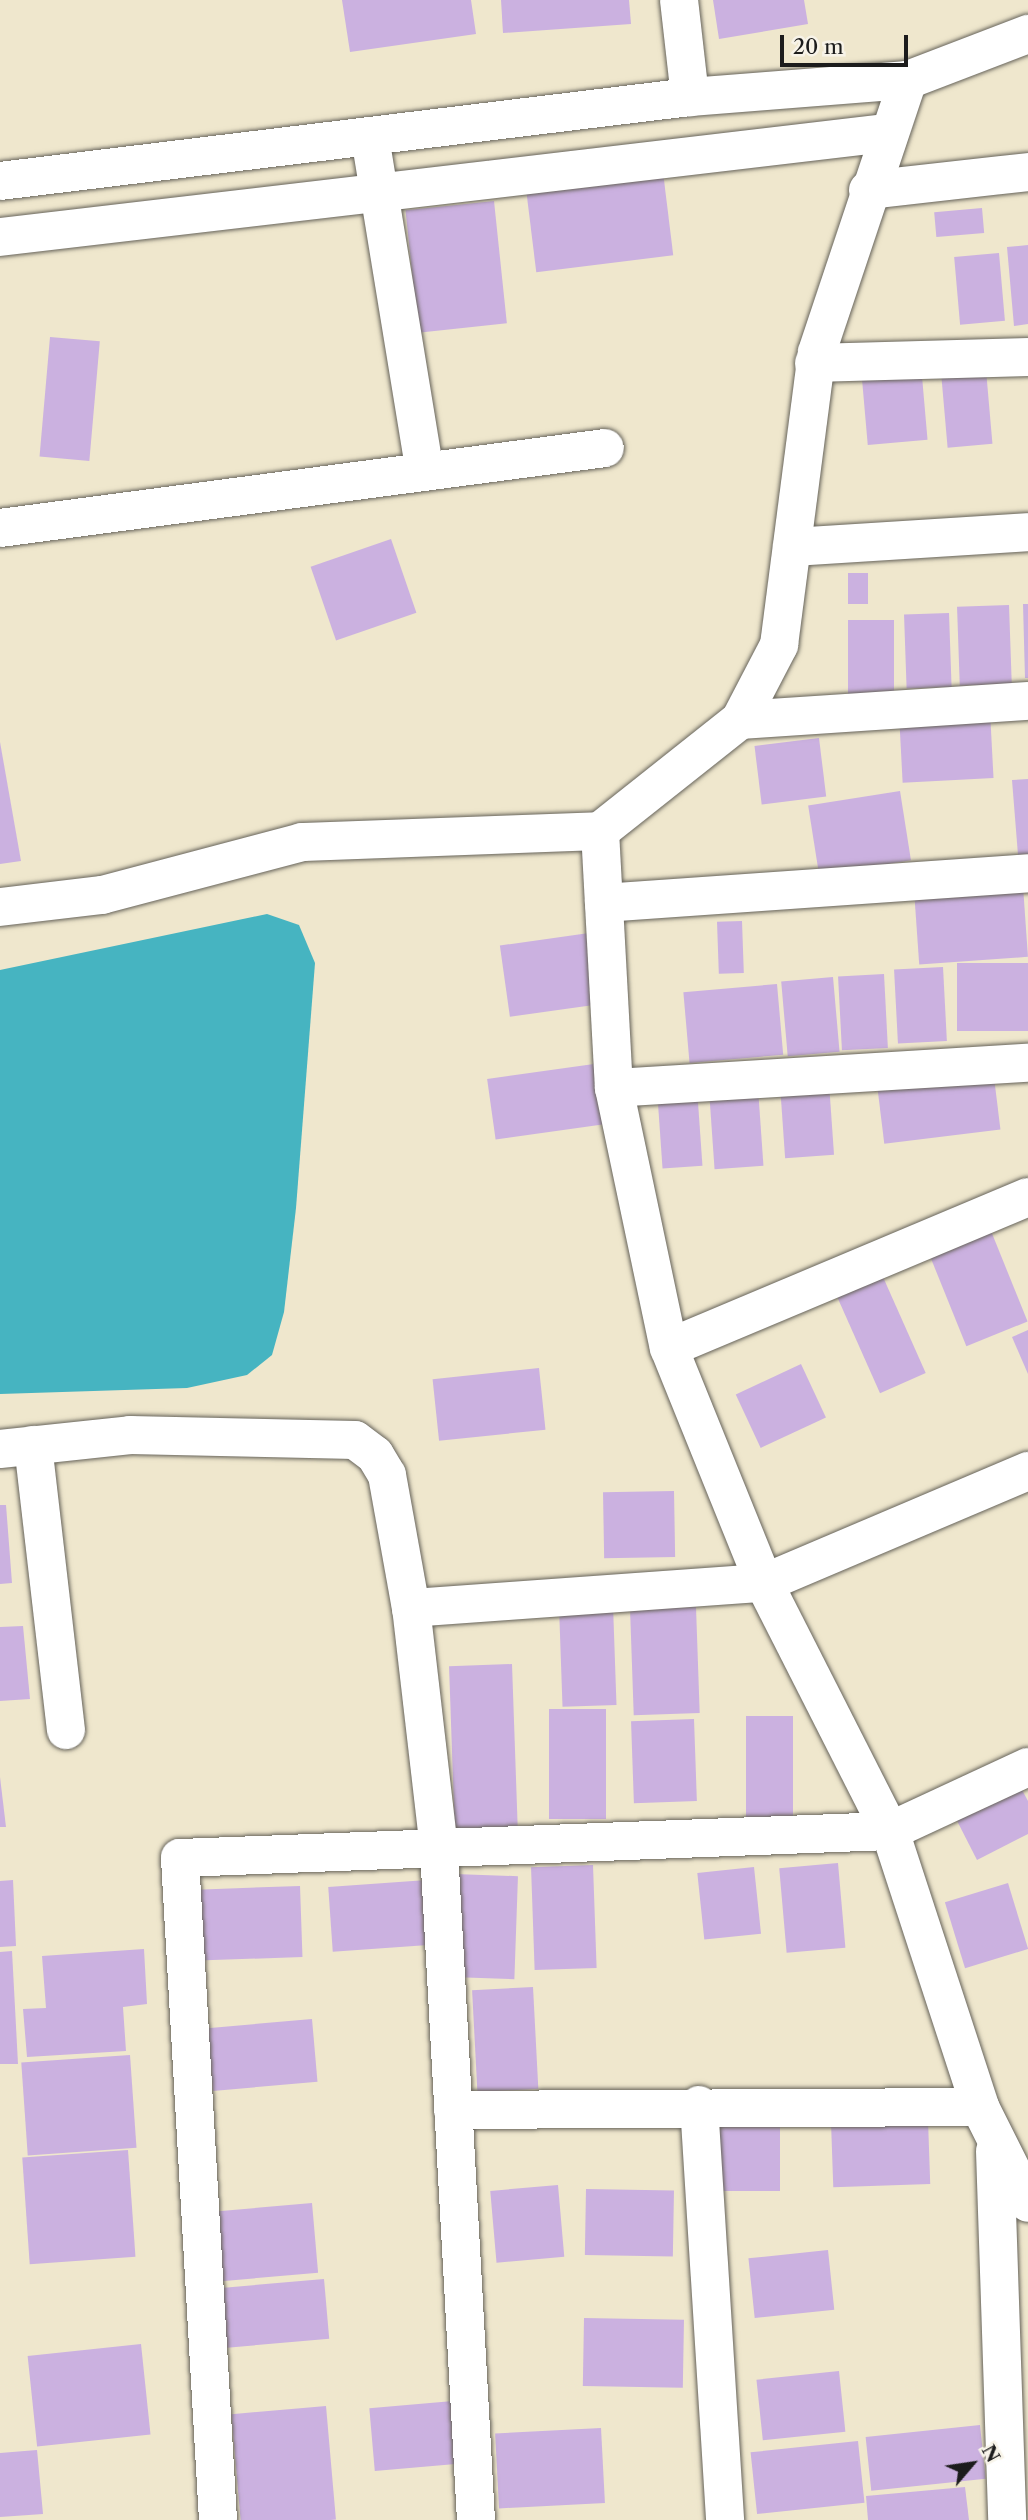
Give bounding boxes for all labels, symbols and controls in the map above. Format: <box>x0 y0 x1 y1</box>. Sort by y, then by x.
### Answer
scale bar <box>783 21 911 65</box>
text: 20 m <box>793 34 844 59</box>
north arrow <box>937 2429 1007 2499</box>
text: N <box>977 2441 1005 2466</box>

